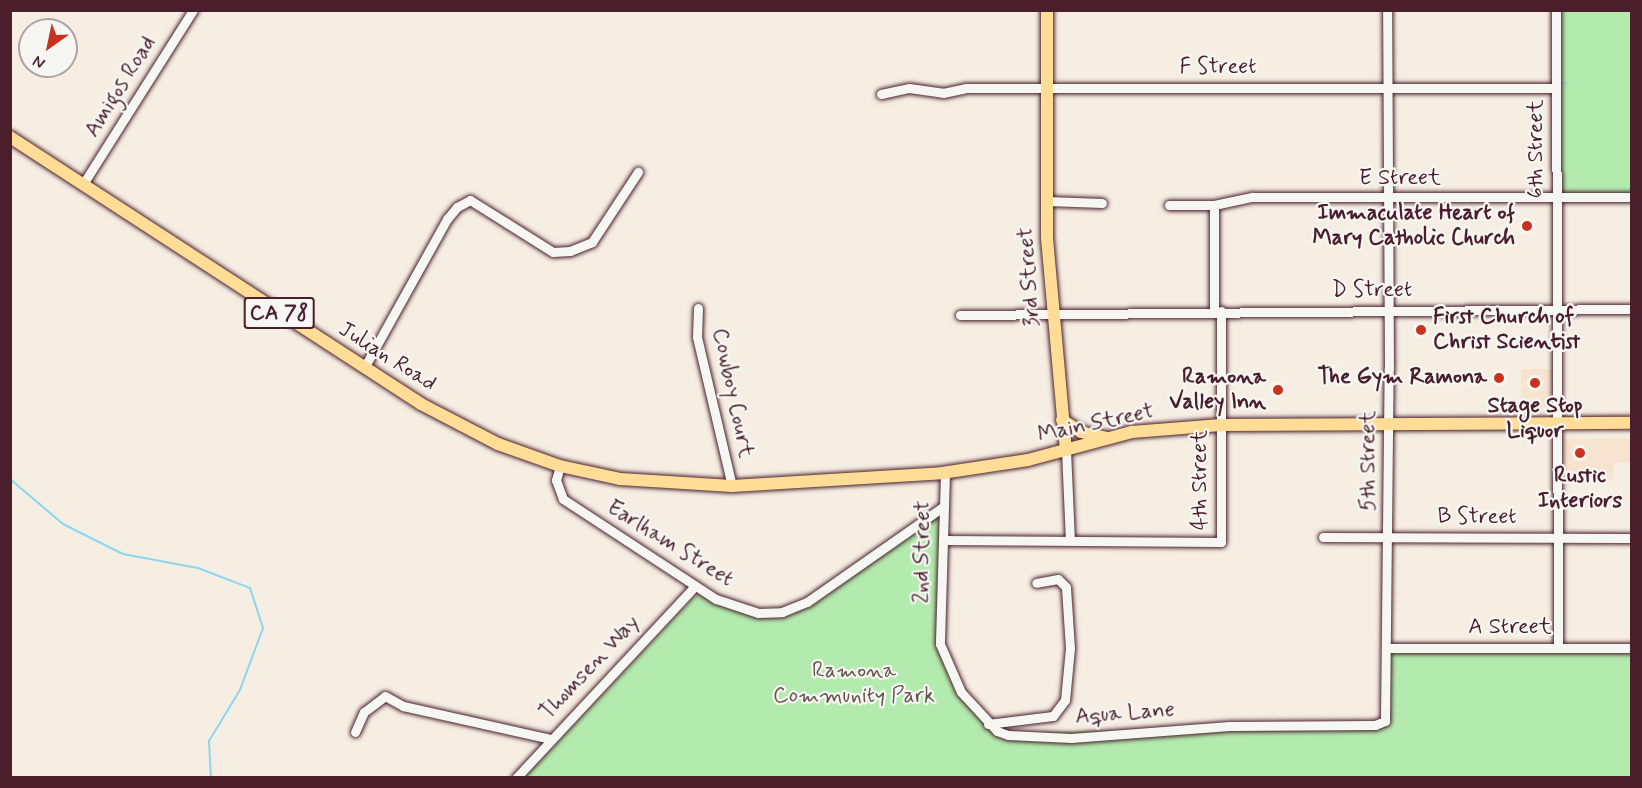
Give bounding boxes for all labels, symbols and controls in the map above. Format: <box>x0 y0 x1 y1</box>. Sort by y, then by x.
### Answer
north arrow <box>18 18 78 78</box>
street label: Amigos Road <box>80 32 162 142</box>
text: N <box>29 50 49 74</box>
street label: F Street <box>1178 55 1258 81</box>
street label: 6th Street <box>1524 100 1550 198</box>
street label: E Street <box>1359 166 1441 192</box>
place label: Immaculate Heart of Mary Catholic Church <box>1307 200 1515 252</box>
marker: Immaculate Heart of Mary Catholic Church <box>1520 219 1534 233</box>
street label: 3rd Street <box>1013 227 1047 327</box>
street label: D Street <box>1330 278 1414 304</box>
road number: CA 78 <box>243 295 315 331</box>
place label: First Church of Christ Scientist <box>1433 304 1580 356</box>
street label: Julian Road <box>334 317 440 397</box>
marker: First Church of Christ Scientist <box>1414 323 1428 337</box>
street label: Cowboy Court <box>706 327 758 459</box>
place label: Ramona Valley Inn <box>1170 364 1266 416</box>
place label: The Gym Ramona <box>1308 365 1487 391</box>
marker: The Gym Ramona <box>1492 371 1506 385</box>
marker: Stage Stop Liquor <box>1528 376 1542 390</box>
marker: Ramona Valley Inn <box>1271 383 1285 397</box>
place label: Stage Stop Liquor <box>1487 393 1583 445</box>
street label: Main Street <box>1036 399 1156 449</box>
street label: 5th Street <box>1356 411 1382 511</box>
street label: 4th Street <box>1188 430 1214 530</box>
marker: Rustic Interiors <box>1573 446 1587 460</box>
place label: Rustic Interiors <box>1538 463 1622 514</box>
street label: Earlham Street <box>600 494 740 594</box>
street label: 2nd Street <box>909 501 937 603</box>
street label: B Street <box>1436 505 1518 531</box>
street label: Thomsen Way <box>534 609 646 727</box>
street label: A Street <box>1468 615 1552 641</box>
park label: Ramona Community Park <box>773 658 935 710</box>
street label: Aqua Lane <box>1074 697 1176 731</box>

